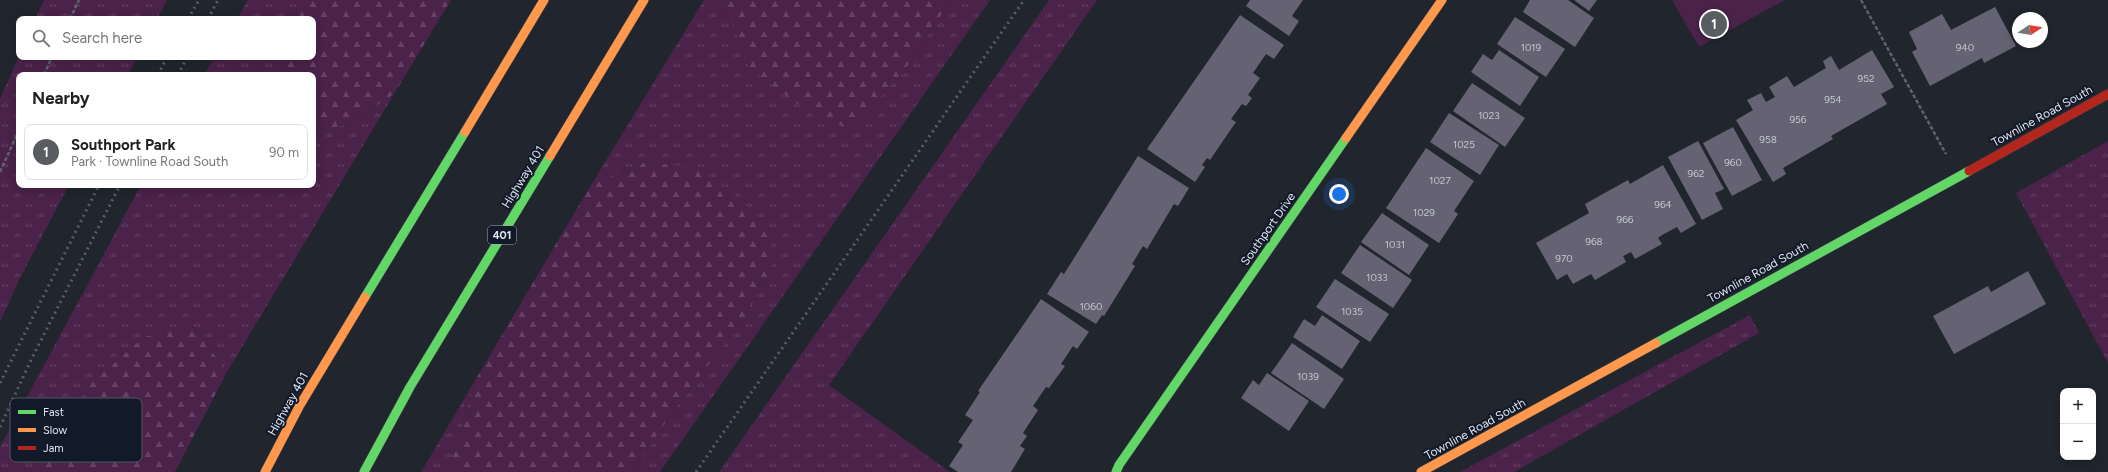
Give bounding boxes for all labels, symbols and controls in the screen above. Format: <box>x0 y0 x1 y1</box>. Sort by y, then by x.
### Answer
pin: 1 <box>1701 9 1727 39</box>
north arrow <box>2012 12 2048 48</box>
search box <box>16 16 316 60</box>
icon: search <box>30 27 52 49</box>
text: Search here <box>62 29 142 47</box>
house number: 1019 <box>1521 41 1541 54</box>
house number: 940 <box>1956 41 1974 54</box>
house number: 952 <box>1858 72 1875 85</box>
street label: Townline Road South <box>1989 82 2095 150</box>
text: Nearby <box>32 88 90 108</box>
house number: 954 <box>1824 93 1842 106</box>
house number: 1023 <box>1478 109 1500 122</box>
house number: 956 <box>1789 113 1807 126</box>
house number: 958 <box>1759 133 1777 146</box>
text: Southport Park <box>71 136 176 154</box>
house number: 1025 <box>1453 138 1475 151</box>
street label: Highway 401 <box>499 143 547 211</box>
text: 1 <box>43 145 49 160</box>
text: 90 m <box>269 145 299 160</box>
text: Park · Townline Road South <box>71 154 228 169</box>
house number: 960 <box>1724 156 1742 169</box>
house number: 962 <box>1688 167 1704 180</box>
house number: 1027 <box>1429 174 1451 187</box>
your location <box>1329 184 1349 204</box>
street label: Southport Drive <box>1238 190 1299 268</box>
house number: 964 <box>1654 198 1672 211</box>
house number: 1029 <box>1413 206 1435 219</box>
house number: 966 <box>1617 213 1634 226</box>
road number: 401 <box>488 226 516 244</box>
house number: 968 <box>1585 235 1603 248</box>
house number: 1031 <box>1385 238 1405 251</box>
street label: Townline Road South <box>1705 238 1811 306</box>
house number: 970 <box>1555 252 1573 265</box>
house number: 1033 <box>1366 271 1388 284</box>
house number: 1060 <box>1080 300 1102 313</box>
house number: 1035 <box>1341 305 1363 318</box>
street label: Highway 401 <box>265 370 311 438</box>
house number: 1039 <box>1297 370 1319 383</box>
map controls <box>2060 388 2096 460</box>
button: + <box>2060 388 2096 424</box>
street label: Townline Road South <box>1422 395 1528 463</box>
legend <box>10 398 142 462</box>
text: Fast <box>43 406 64 419</box>
text: Slow <box>43 424 67 437</box>
button: − <box>2060 424 2096 460</box>
text: Jam <box>43 442 64 455</box>

